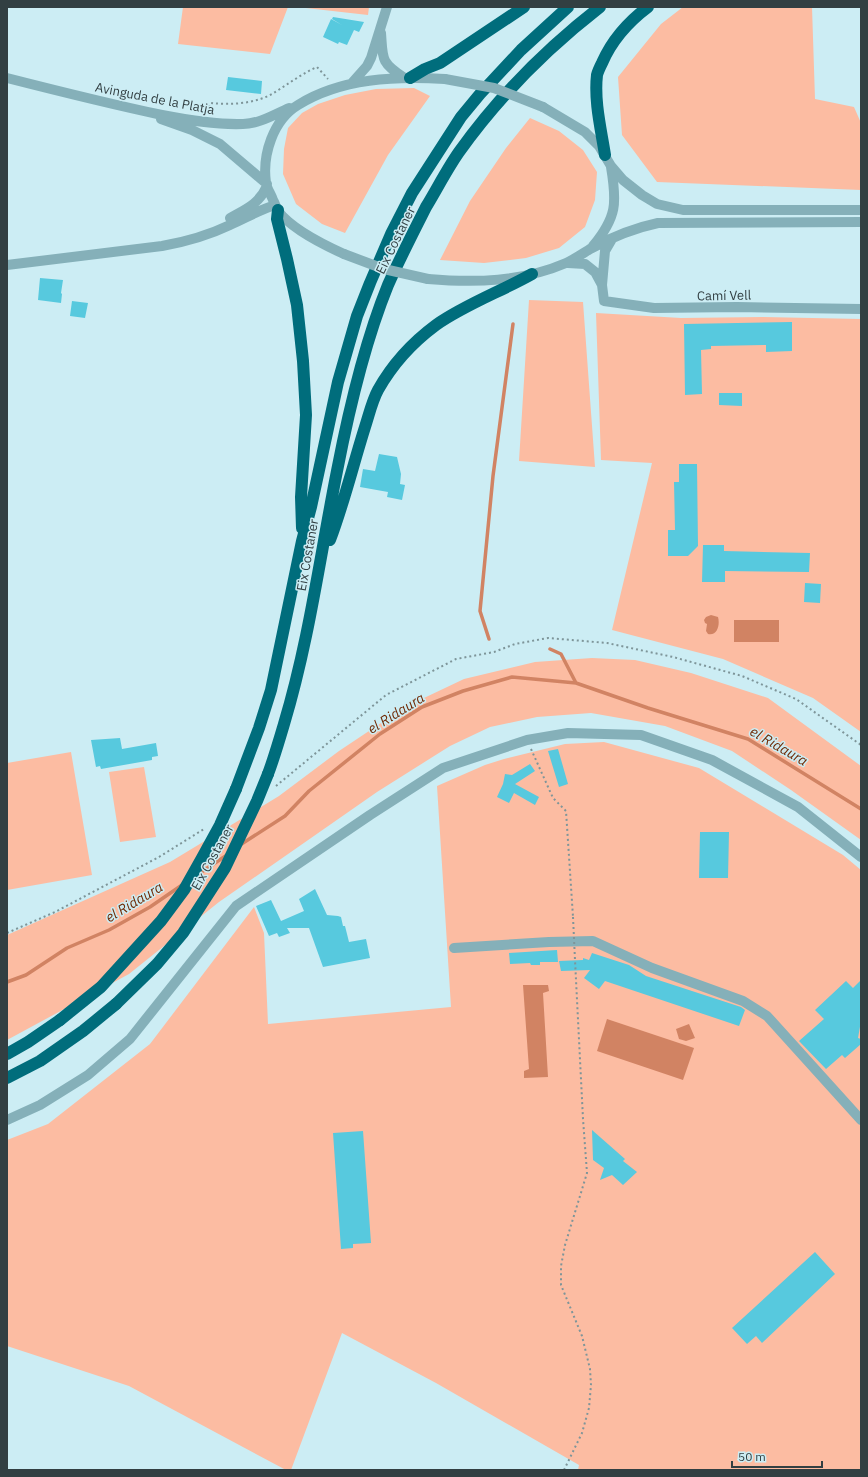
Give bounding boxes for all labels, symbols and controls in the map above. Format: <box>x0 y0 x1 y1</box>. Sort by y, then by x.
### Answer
street label: Avinguda de la Platja <box>94 79 216 118</box>
street label: Eix Costaner <box>372 204 419 277</box>
street label: Camí Vell <box>697 287 752 304</box>
street label: Eix Costaner <box>293 518 322 592</box>
water label: el Ridaura <box>364 688 428 738</box>
water label: el Ridaura <box>747 722 811 770</box>
street label: Eix Costaner <box>187 821 238 893</box>
water label: el Ridaura <box>102 878 166 926</box>
scale bar <box>732 1443 822 1469</box>
text: 50 m <box>738 1449 766 1464</box>

